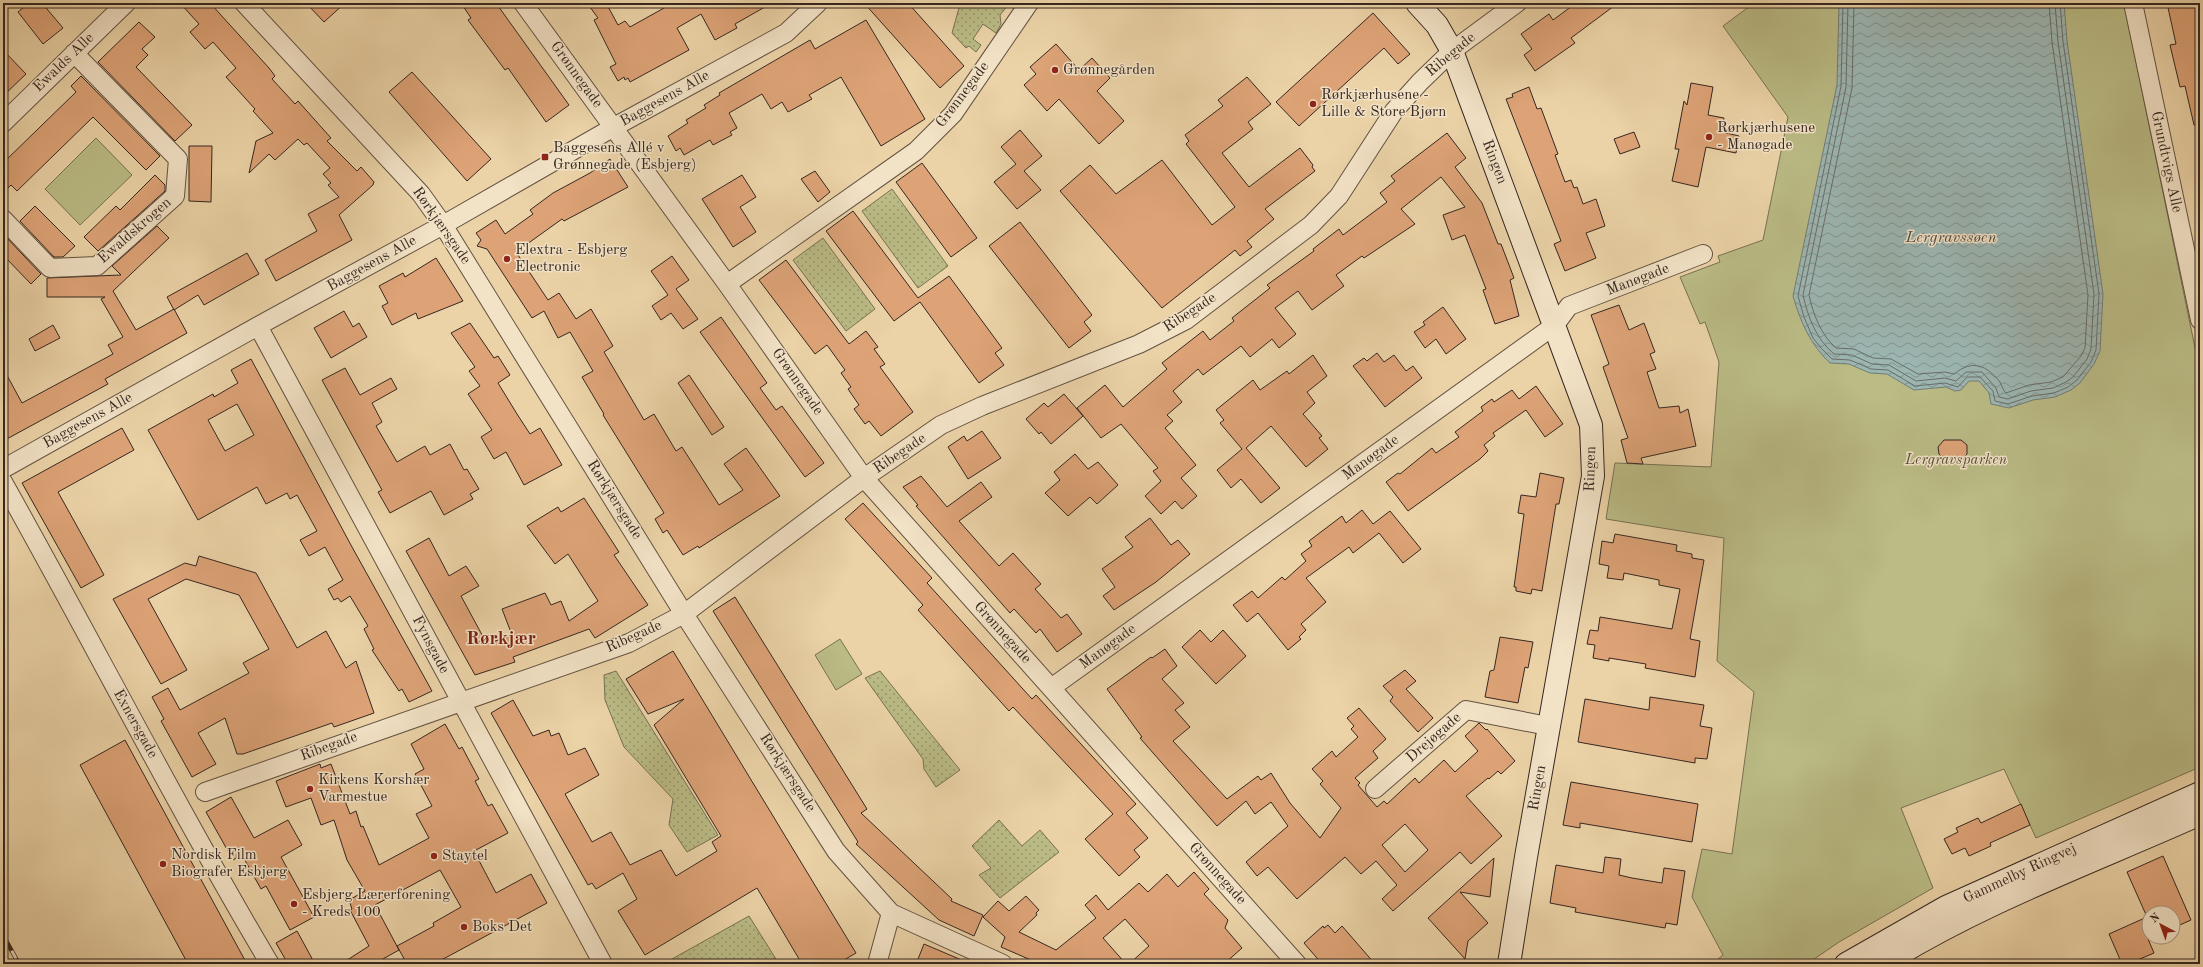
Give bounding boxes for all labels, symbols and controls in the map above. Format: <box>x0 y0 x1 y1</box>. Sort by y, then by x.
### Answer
street label: Ewalds Alle <box>31 30 97 95</box>
street label: Ribegade <box>1423 30 1479 80</box>
street label: Grønnegade <box>547 39 605 111</box>
street label: Grønnegade <box>934 59 992 131</box>
place label: Grønnegården <box>1063 63 1155 78</box>
marker: Grønnegården <box>1050 65 1060 75</box>
street label: Baggesens Alle <box>618 68 712 130</box>
place label: Rørkjærhusene - Lille & Store Bjørn <box>1321 88 1446 120</box>
marker: Rørkjærhusene - Lille & Store Bjørn <box>1308 99 1318 109</box>
street label: Grundtvigs Alle <box>2148 110 2184 214</box>
place label: Rørkjærhusene - Manøgade <box>1717 121 1815 153</box>
marker: Rørkjærhusene - Manøgade <box>1704 132 1714 142</box>
street label: Ringen <box>1479 138 1509 186</box>
place label: Baggesens Allé v Grønnegade (Esbjerg) <box>553 141 697 173</box>
marker: Baggesens Allé v Grønnegade (Esbjerg) <box>540 152 550 162</box>
street label: Rørkjærsgade <box>409 185 473 267</box>
street label: Ewaldskrogen <box>95 195 175 267</box>
water label: Lergravssøen <box>1904 230 1997 246</box>
street label: Baggesens Alle <box>325 233 419 295</box>
place label: Elextra - Esbjerg Electronic <box>515 243 627 275</box>
marker: Elextra - Esbjerg Electronic <box>502 254 512 264</box>
street label: Manøgade <box>1605 261 1671 299</box>
street label: Ribegade <box>1161 290 1219 336</box>
street label: Grønnegade <box>769 346 825 418</box>
street label: Baggesens Alle <box>41 390 135 452</box>
street label: Ribegade <box>871 431 929 477</box>
street label: Manøgade <box>1340 433 1402 483</box>
street label: Ringen <box>1583 446 1599 492</box>
park label: Lergravsparken <box>1904 453 2008 468</box>
street label: Rørkjærsgade <box>584 458 644 542</box>
street label: Grønnegade <box>970 599 1034 667</box>
street label: Fynsgade <box>409 614 451 676</box>
street label: Ribegade <box>604 618 664 656</box>
street label: Manøgade <box>1077 622 1139 672</box>
district label: Rørkjær <box>466 630 536 649</box>
street label: Exnersgade <box>110 687 160 761</box>
street label: Drejøgade <box>1404 710 1464 766</box>
street label: Ribegade <box>298 730 360 764</box>
street label: Rørkjærsgade <box>756 731 818 815</box>
street label: Ringen <box>1527 764 1549 812</box>
place label: Kirkens Korshær Varmestue <box>318 773 429 805</box>
marker: Kirkens Korshær Varmestue <box>305 784 315 794</box>
street label: Grønnegade <box>1185 840 1249 908</box>
street label: Gammelby Ringvej <box>1961 841 2079 907</box>
place label: Nordisk Film Biografer Esbjerg <box>171 848 287 880</box>
place label: Staytel <box>442 849 488 864</box>
marker: Staytel <box>429 851 439 861</box>
marker: Nordisk Film Biografer Esbjerg <box>158 859 168 869</box>
place label: Esbjerg Lærerforening - Kreds 100 <box>302 888 450 920</box>
marker: Esbjerg Lærerforening - Kreds 100 <box>289 899 299 909</box>
north arrow <box>2141 905 2181 945</box>
text: N <box>2149 911 2163 925</box>
place label: Boks Det <box>472 920 532 935</box>
marker: Boks Det <box>459 922 469 932</box>

